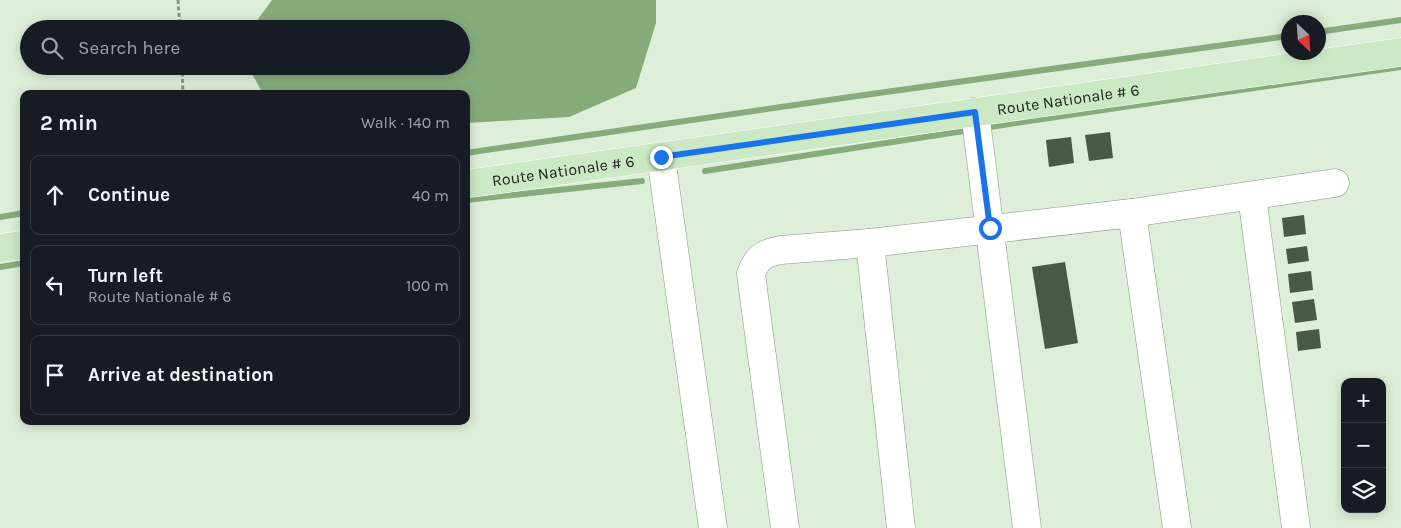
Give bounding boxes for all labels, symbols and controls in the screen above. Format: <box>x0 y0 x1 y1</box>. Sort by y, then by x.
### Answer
north arrow <box>1281 15 1326 60</box>
search box <box>20 20 470 75</box>
icon: search <box>38 34 66 62</box>
text: Search here <box>78 37 180 59</box>
street label: Route Nationale # 6 <box>996 80 1141 119</box>
text: 2 min <box>40 111 98 135</box>
text: Walk · 140 m <box>361 113 450 132</box>
route end <box>650 146 673 169</box>
street label: Route Nationale # 6 <box>491 151 636 190</box>
icon: ahead <box>41 181 69 209</box>
text: Continue <box>88 184 170 206</box>
text: 40 m <box>412 186 449 205</box>
route start <box>979 217 1002 240</box>
text: Turn left <box>88 265 163 287</box>
icon: left <box>41 271 69 299</box>
text: 100 m <box>406 276 449 295</box>
text: Route Nationale # 6 <box>88 287 231 306</box>
icon: arrive <box>41 361 69 389</box>
text: Arrive at destination <box>88 364 274 386</box>
map controls <box>1341 378 1386 513</box>
button: + <box>1341 378 1386 423</box>
button: − <box>1341 423 1386 468</box>
button: layers <box>1341 468 1386 513</box>

